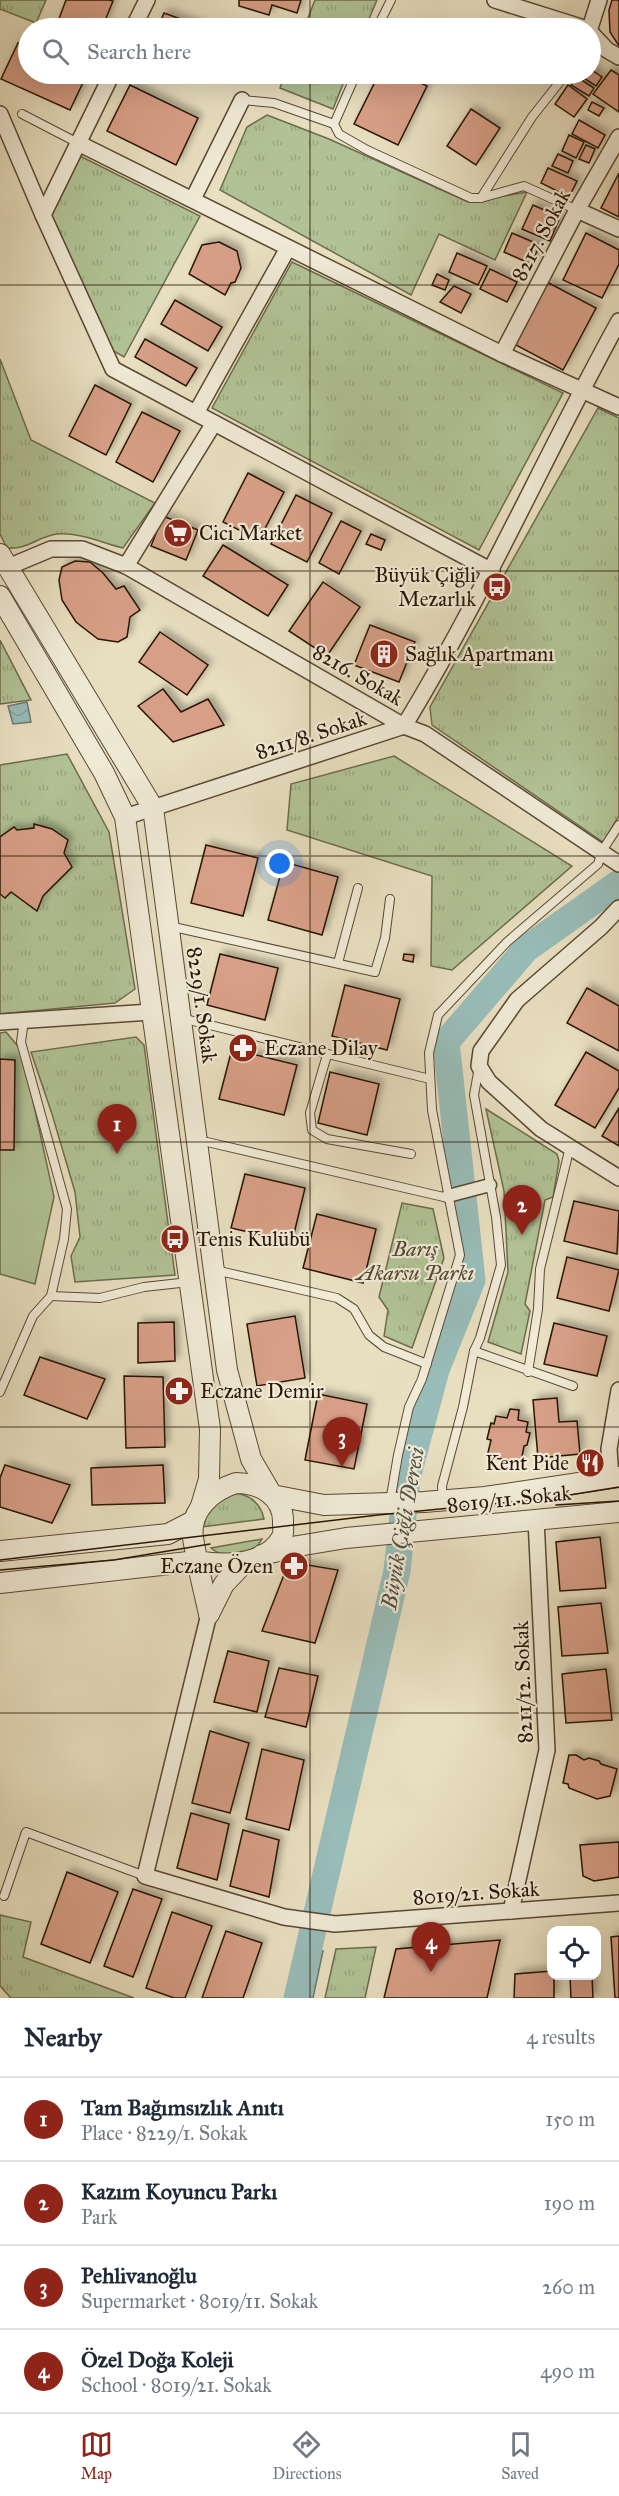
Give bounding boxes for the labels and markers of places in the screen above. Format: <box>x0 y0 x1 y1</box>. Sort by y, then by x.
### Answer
supermarket icon: Cici Market <box>162 517 194 549</box>
place label: Cici Market <box>199 520 303 546</box>
place label: Büyük Çiğli Mezarlık <box>374 562 476 612</box>
bus stop icon: Büyük Çiğli Mezarlık <box>481 571 513 603</box>
building icon: Sağlık Apartmanı <box>368 638 400 670</box>
place label: Sağlık Apartmanı <box>405 641 554 667</box>
pharmacy icon: Eczane Dilay <box>227 1032 259 1064</box>
place label: Eczane Dilay <box>264 1035 379 1061</box>
pin: 1 <box>98 1104 136 1154</box>
pin: 2 <box>502 1186 542 1235</box>
bus stop icon: Tenis Kulübü <box>159 1223 191 1255</box>
place label: Tenis Kulübü <box>196 1226 311 1252</box>
pharmacy icon: Eczane Demir <box>163 1375 195 1407</box>
place label: Eczane Demir <box>200 1378 324 1404</box>
pin: 3 <box>322 1418 362 1467</box>
restaurant icon: Kent Pide <box>574 1447 606 1479</box>
place label: Kent Pide <box>485 1450 569 1476</box>
pharmacy icon: Eczane Özen <box>278 1550 310 1582</box>
place label: Eczane Özen <box>160 1553 273 1579</box>
pin: 4 <box>412 1922 450 1972</box>

